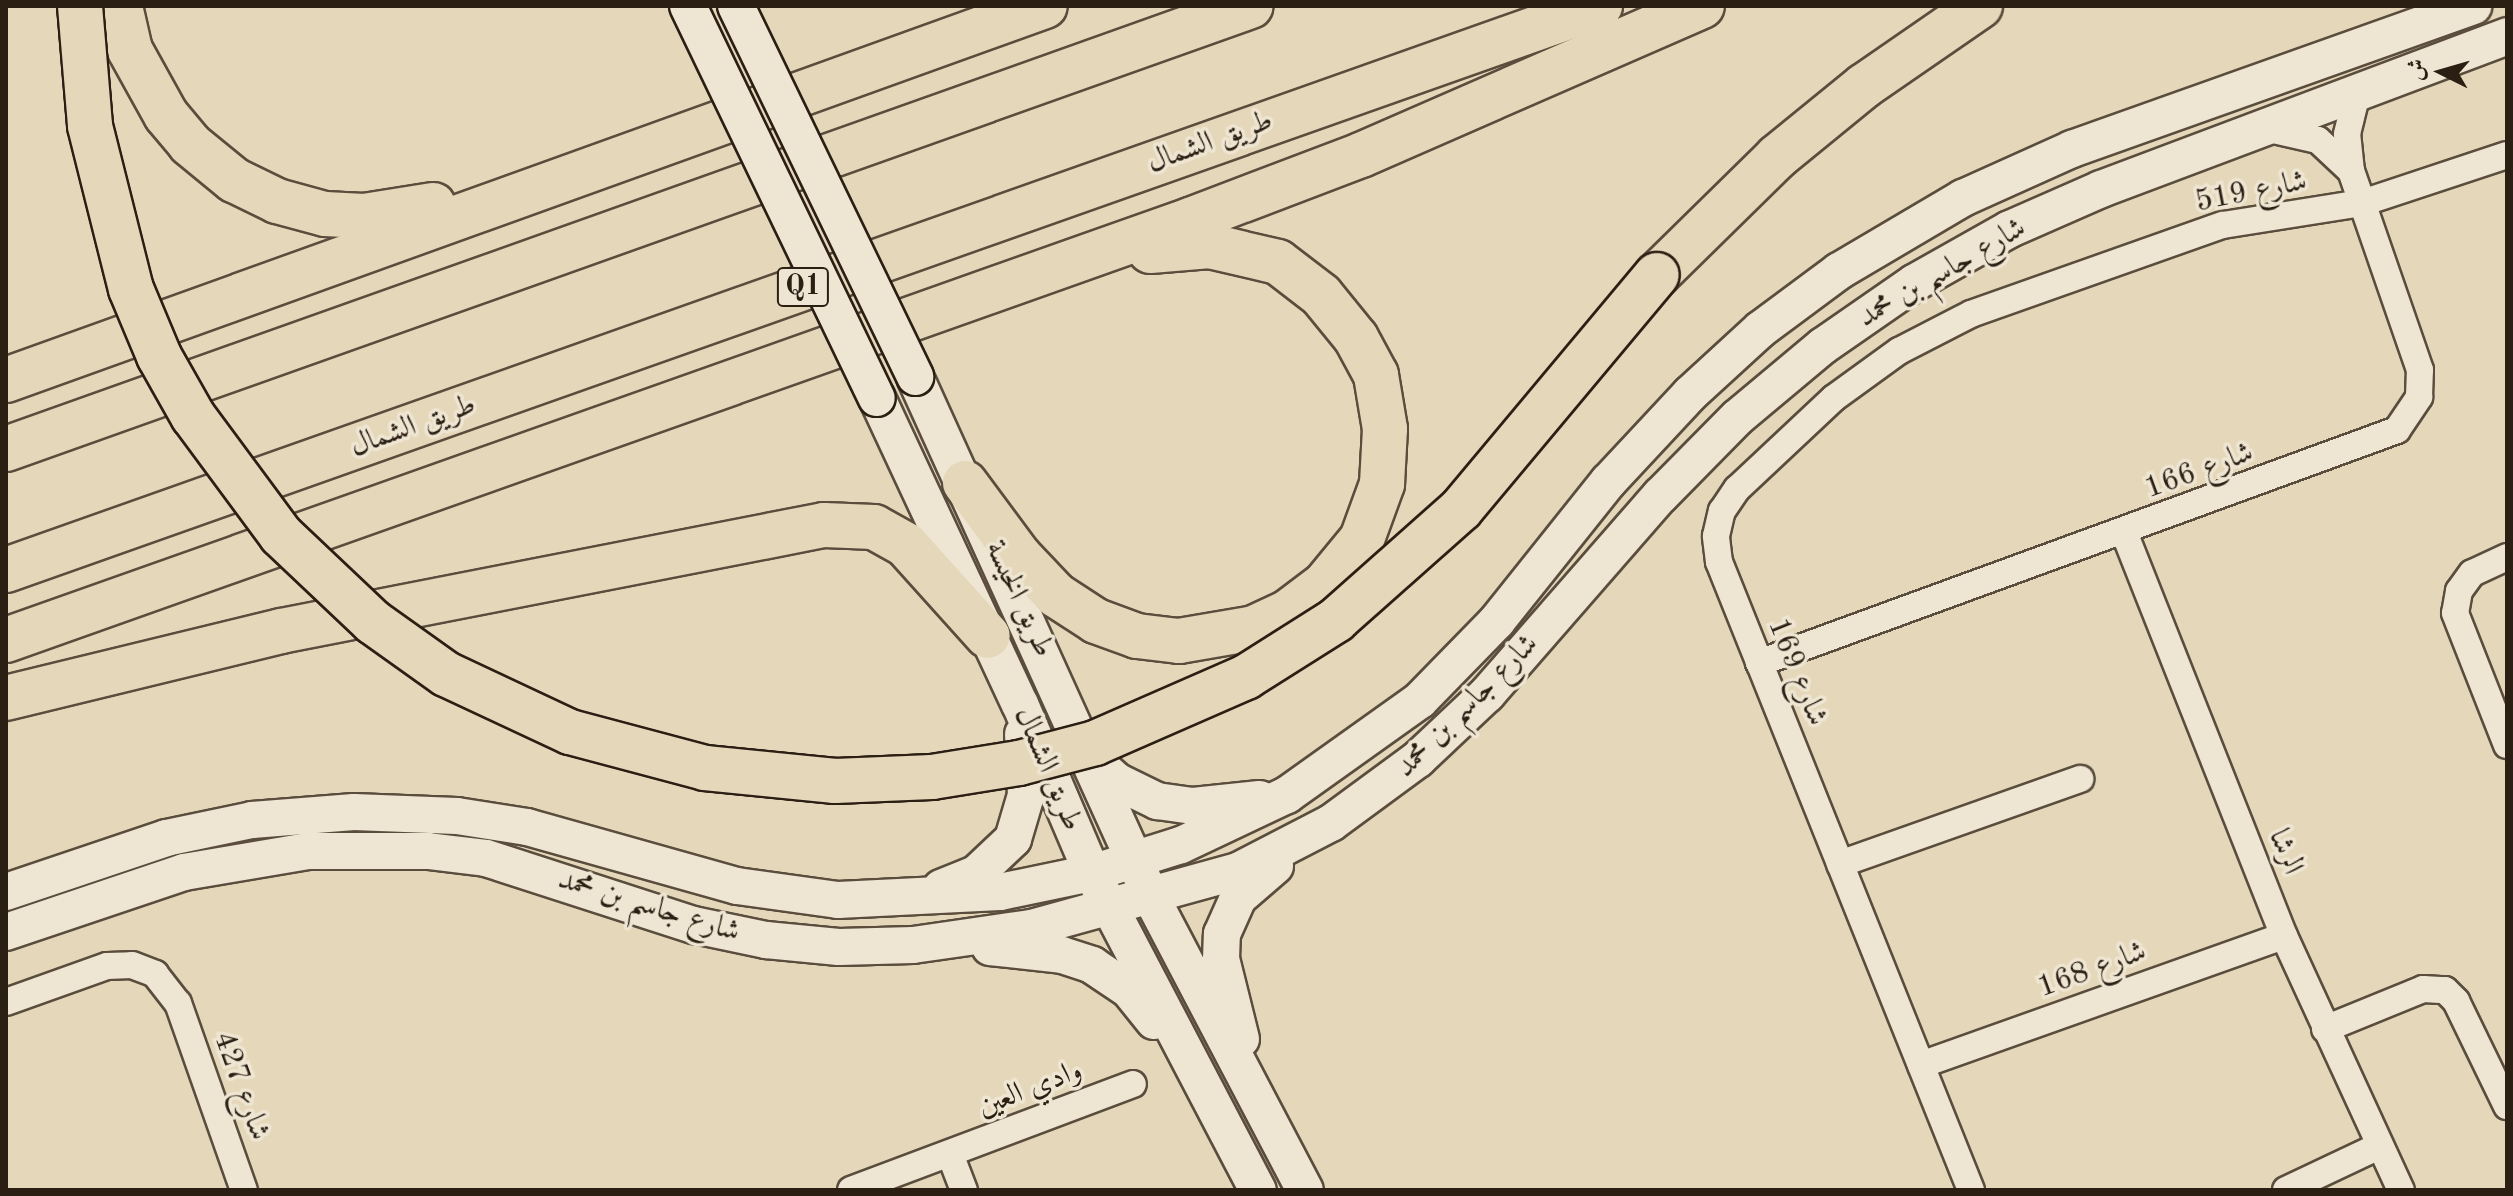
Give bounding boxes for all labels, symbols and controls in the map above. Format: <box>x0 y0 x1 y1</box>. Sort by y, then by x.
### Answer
north arrow <box>2401 32 2481 112</box>
text: ش <box>2405 58 2429 82</box>
street label: طريق الشمال <box>1142 103 1278 181</box>
street label: شارع 519 <box>2192 164 2310 220</box>
street label: شارع جاسم بن محمد <box>1852 210 2032 336</box>
road number: Q1 <box>775 263 831 311</box>
street label: طريق الشمال <box>345 387 481 465</box>
street label: شارع 166 <box>2140 435 2258 507</box>
street label: طريق الخيسة <box>976 535 1062 663</box>
street label: شارع 169 <box>1759 613 1835 731</box>
street label: شارع جاسم بن محمد <box>1388 627 1546 785</box>
street label: طريق الشمال <box>1006 702 1090 836</box>
street label: الرشا <box>2260 824 2310 880</box>
street label: شارع جاسم بن محمد <box>554 861 744 951</box>
street label: شارع 168 <box>2033 934 2151 1006</box>
street label: شارع 427 <box>205 1027 277 1145</box>
street label: وادي العين <box>973 1053 1087 1125</box>

